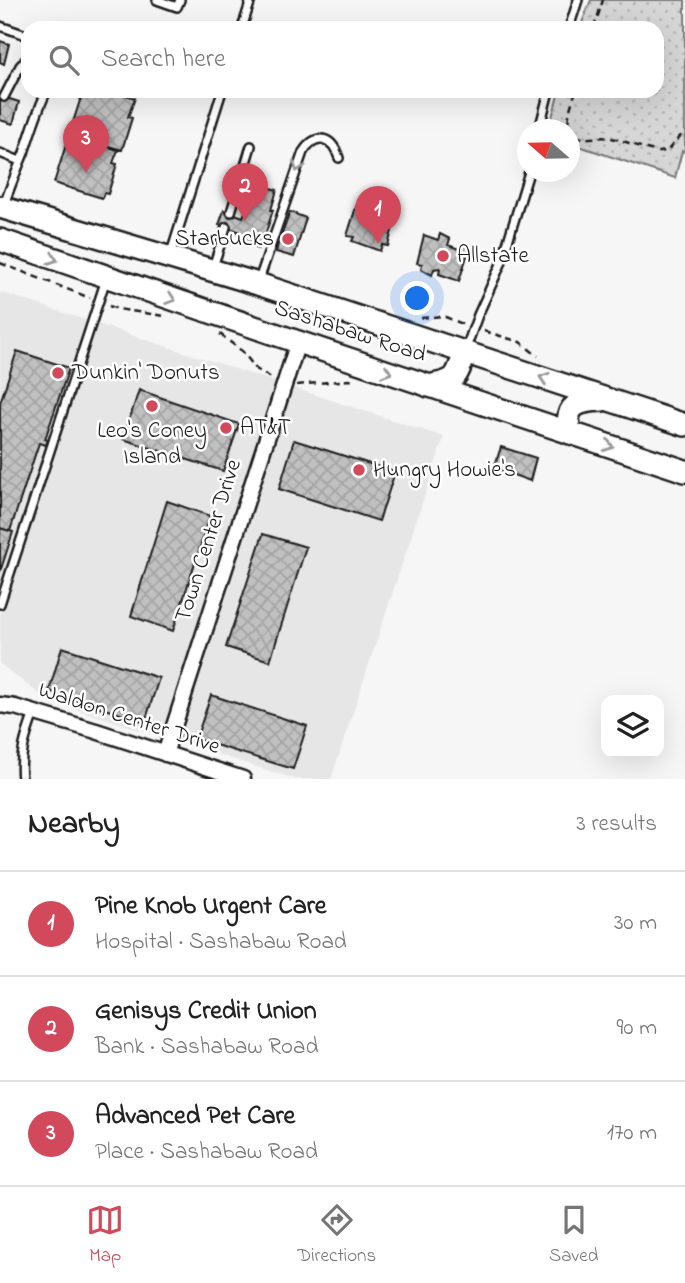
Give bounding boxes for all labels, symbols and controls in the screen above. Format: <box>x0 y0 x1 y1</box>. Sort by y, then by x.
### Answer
search box <box>21 21 664 98</box>
icon: search <box>45 41 83 79</box>
text: Search here <box>101 41 226 79</box>
pin: 3 <box>63 115 109 173</box>
north arrow <box>517 119 580 182</box>
one-way arrow <box>292 160 306 172</box>
pin: 2 <box>222 163 268 221</box>
pin: 1 <box>355 186 401 244</box>
place label: Starbucks <box>175 223 274 256</box>
marker: Starbucks <box>280 231 296 247</box>
place label: Allstate <box>457 240 529 273</box>
marker: Allstate <box>435 248 451 264</box>
one-way arrow <box>47 251 59 265</box>
your location <box>400 281 434 315</box>
one-way arrow <box>165 291 177 305</box>
street label: Sashabaw Road <box>270 292 430 372</box>
place label: Dunkin' Donuts <box>71 357 220 390</box>
one-way arrow <box>380 364 392 378</box>
marker: Dunkin' Donuts <box>50 365 66 381</box>
one-way arrow <box>538 372 551 386</box>
marker: Leo's Coney Island <box>144 398 160 414</box>
place label: AT&T <box>240 412 291 445</box>
place label: Leo's Coney Island <box>97 415 207 474</box>
marker: AT&T <box>218 420 234 436</box>
one-way arrow <box>603 438 615 452</box>
place label: Hungry Howie's <box>373 454 516 489</box>
street label: Town Center Drive <box>167 455 251 627</box>
marker: Hungry Howie's <box>351 462 367 478</box>
street label: Waldon Center Drive <box>34 674 225 764</box>
map controls <box>601 695 664 758</box>
button: layers <box>601 695 664 758</box>
text: Nearby <box>28 803 120 847</box>
text: 3 results <box>576 808 657 841</box>
text: Pine Knob Urgent Care <box>95 888 326 926</box>
text: 1 <box>47 907 55 940</box>
text: 30 m <box>614 907 657 940</box>
text: Hospital · Sashabaw Road <box>95 926 347 959</box>
text: Genisys Credit Union <box>95 993 317 1031</box>
text: 2 <box>45 1012 57 1045</box>
text: 90 m <box>617 1012 657 1045</box>
text: Bank · Sashabaw Road <box>95 1031 318 1064</box>
text: Advanced Pet Care <box>95 1098 295 1136</box>
text: 3 <box>46 1117 56 1150</box>
text: 170 m <box>607 1117 657 1150</box>
text: Place · Sashabaw Road <box>95 1136 318 1169</box>
tab: Map <box>86 1201 124 1270</box>
tab: Directions <box>297 1201 376 1270</box>
tab: Saved <box>549 1201 599 1270</box>

